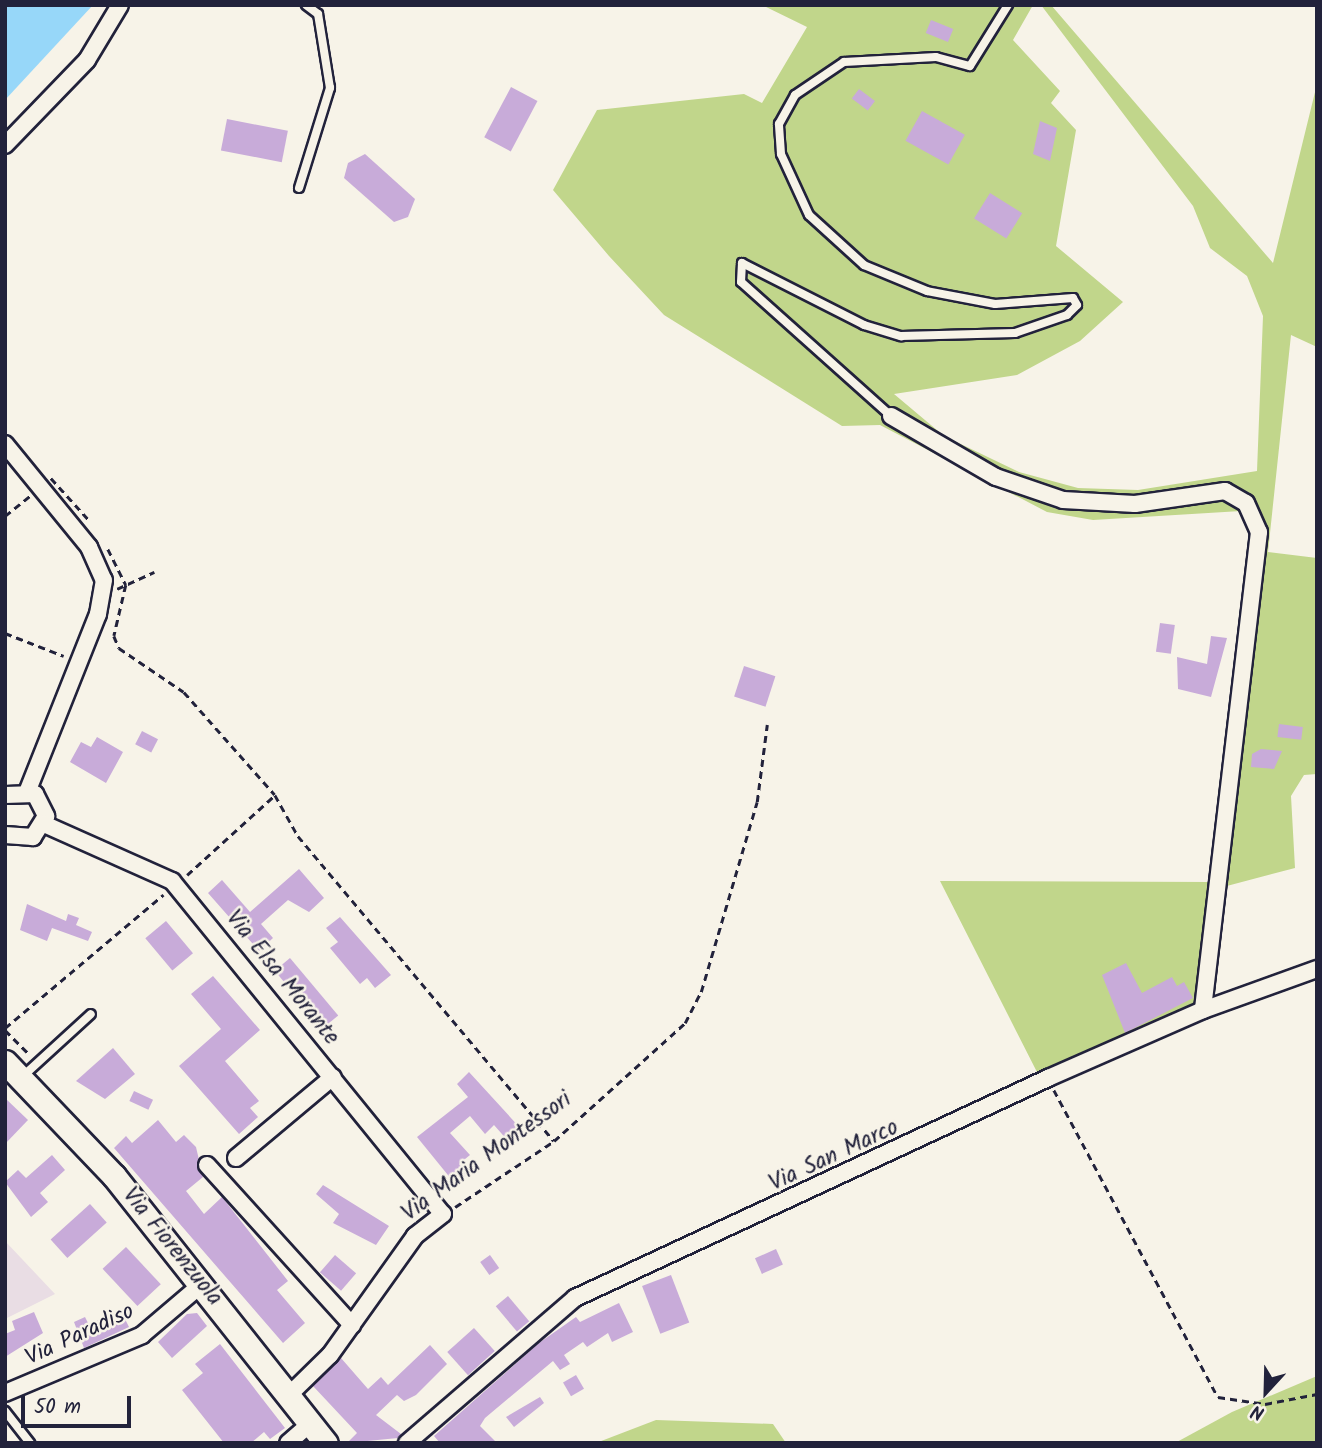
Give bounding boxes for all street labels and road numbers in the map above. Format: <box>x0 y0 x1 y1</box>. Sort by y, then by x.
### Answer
street label: Via Elsa Morante <box>219 905 345 1051</box>
street label: Via Maria Montessori <box>397 1086 577 1228</box>
street label: Via San Marco <box>765 1114 903 1198</box>
street label: Via Fiorenzuola <box>116 1182 228 1312</box>
street label: Via Paradiso <box>21 1298 139 1372</box>

